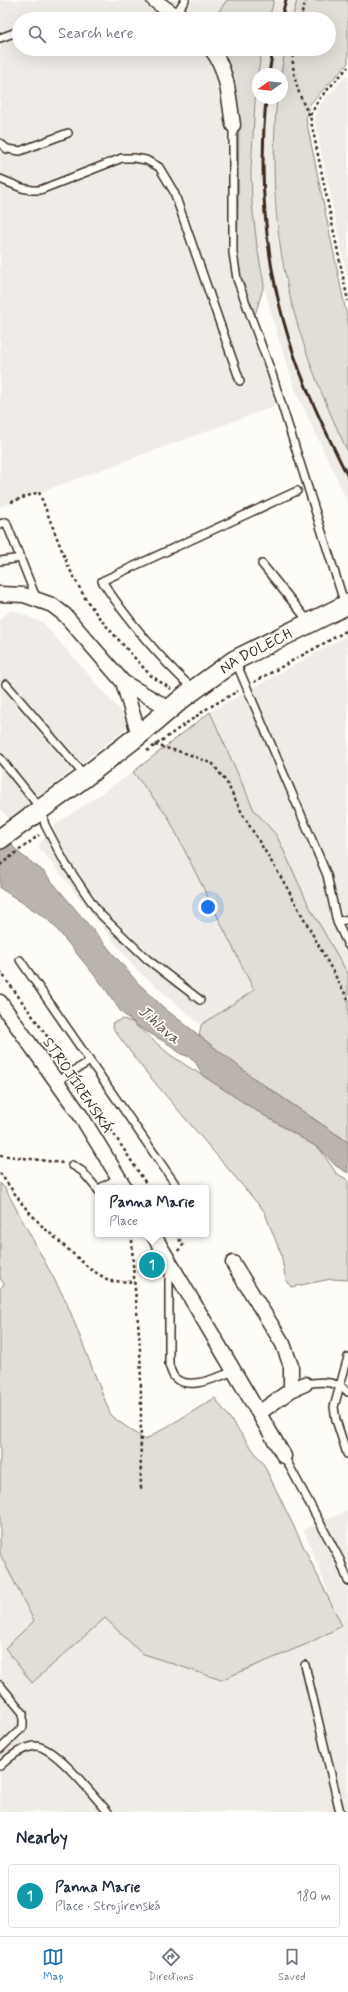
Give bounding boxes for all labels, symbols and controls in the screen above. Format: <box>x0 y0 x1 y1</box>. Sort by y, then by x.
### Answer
search box <box>12 12 336 56</box>
icon: search <box>26 23 48 45</box>
text: Search here <box>58 24 134 44</box>
north arrow <box>252 68 288 104</box>
street label: NA DOLECH <box>216 624 296 679</box>
your location <box>198 897 218 917</box>
water label: Jihlava <box>134 1001 186 1050</box>
street label: STROJÍRENSKÁ <box>38 1033 118 1137</box>
popup <box>95 1185 209 1237</box>
text: Panna Marie <box>109 1193 195 1213</box>
text: Place <box>109 1213 138 1230</box>
pin: 1 <box>139 1250 165 1280</box>
text: Nearby <box>16 1827 68 1849</box>
text: Panna Marie <box>55 1878 140 1898</box>
text: 1 <box>27 1888 33 1905</box>
text: 180 m <box>296 1888 331 1905</box>
text: Place · Strojírenská <box>55 1898 161 1915</box>
tab: Map <box>42 1946 64 1984</box>
tab: Directions <box>148 1946 194 1984</box>
tab: Saved <box>278 1946 306 1984</box>

